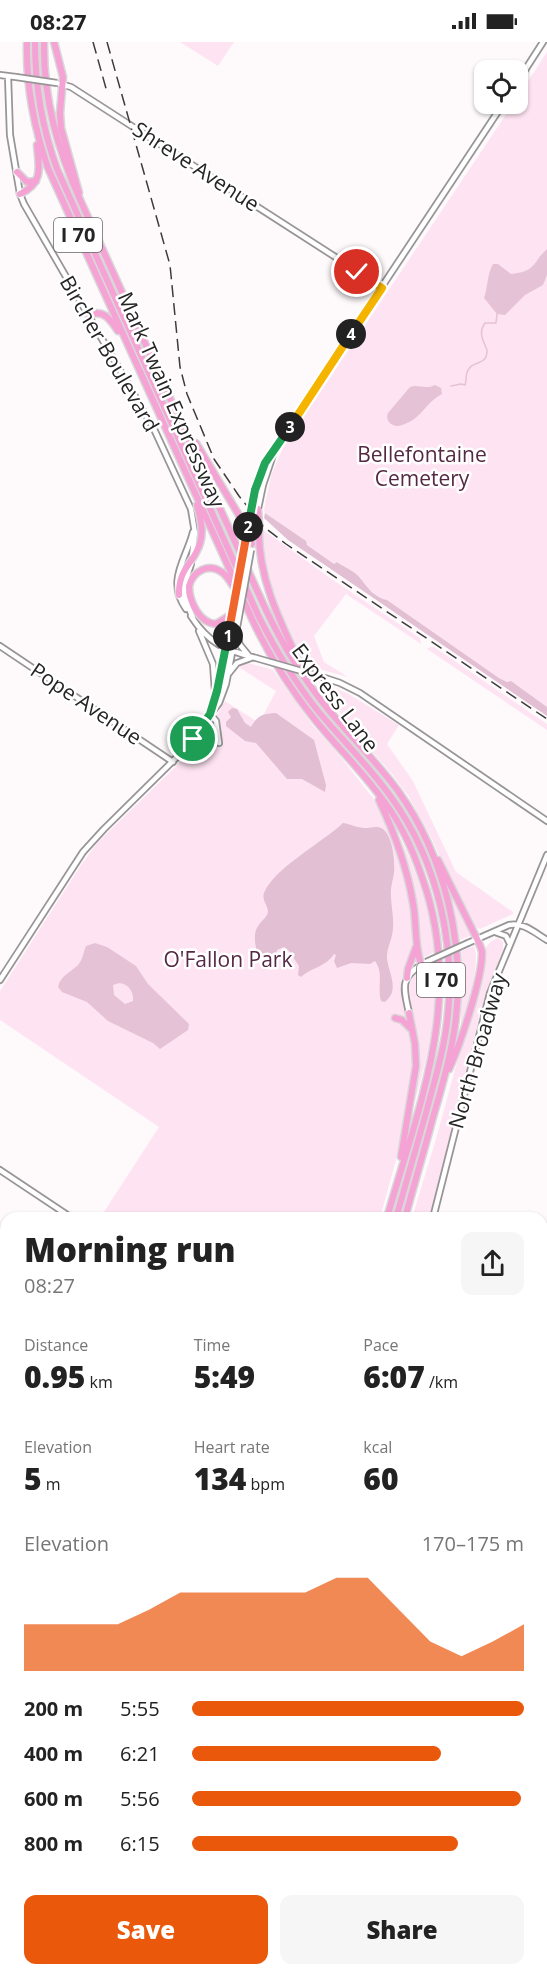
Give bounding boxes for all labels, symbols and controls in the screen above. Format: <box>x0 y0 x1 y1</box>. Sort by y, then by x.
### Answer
text: 08:27 <box>30 6 87 36</box>
map controls <box>474 60 528 114</box>
button: locate <box>474 60 528 114</box>
street label: Shreve Avenue <box>128 115 265 218</box>
road number: I 70 <box>54 218 102 252</box>
pin <box>331 246 382 297</box>
icon: check <box>340 255 373 288</box>
street label: Bircher Boulevard <box>54 270 166 437</box>
street label: Mark Twain Expressway <box>112 287 232 512</box>
pin: 4 <box>336 319 366 349</box>
text: 4 <box>346 323 356 345</box>
pin: 3 <box>275 412 305 442</box>
text: 3 <box>285 416 295 438</box>
park label: Bellefontaine Cemetery <box>357 440 487 492</box>
pin: 2 <box>233 512 263 542</box>
text: 2 <box>243 516 253 538</box>
pin: 1 <box>213 621 243 651</box>
text: 1 <box>223 625 233 647</box>
street label: Express Lane <box>286 638 386 757</box>
street label: Pope Avenue <box>25 656 148 751</box>
pin <box>167 713 218 764</box>
icon: arrive <box>176 722 209 755</box>
park label: O'Fallon Park <box>164 945 292 973</box>
road number: I 70 <box>417 963 465 997</box>
street label: North Broadway <box>441 969 513 1132</box>
text: Morning run <box>24 1227 236 1272</box>
button: share <box>461 1232 524 1295</box>
text: 08:27 <box>24 1272 75 1299</box>
text: Distance <box>24 1334 88 1356</box>
text: Time <box>194 1334 230 1356</box>
text: Pace <box>363 1334 399 1356</box>
text: 0.95 <box>24 1356 85 1397</box>
text: 5:49 <box>194 1356 255 1397</box>
text: 6:07 <box>363 1356 425 1397</box>
text: km <box>85 1371 113 1393</box>
text: /km <box>425 1371 458 1393</box>
text: Elevation <box>24 1436 92 1458</box>
text: Heart rate <box>194 1436 270 1458</box>
text: kcal <box>363 1436 392 1458</box>
text: 5 <box>24 1458 42 1499</box>
text: 134 <box>194 1458 246 1499</box>
text: 60 <box>363 1458 398 1499</box>
text: m <box>42 1473 61 1495</box>
text: bpm <box>246 1473 285 1495</box>
text: Elevation <box>24 1530 109 1557</box>
text: 170–175 m <box>422 1530 524 1557</box>
text: 200 m <box>24 1695 83 1722</box>
text: 5:55 <box>120 1695 160 1722</box>
text: 400 m <box>24 1740 83 1767</box>
text: 6:21 <box>120 1740 160 1767</box>
text: 600 m <box>24 1785 83 1812</box>
text: 5:56 <box>120 1785 160 1812</box>
text: 800 m <box>24 1830 83 1857</box>
text: 6:15 <box>120 1830 160 1857</box>
button: Save <box>24 1895 268 1964</box>
button: Share <box>280 1895 524 1964</box>

